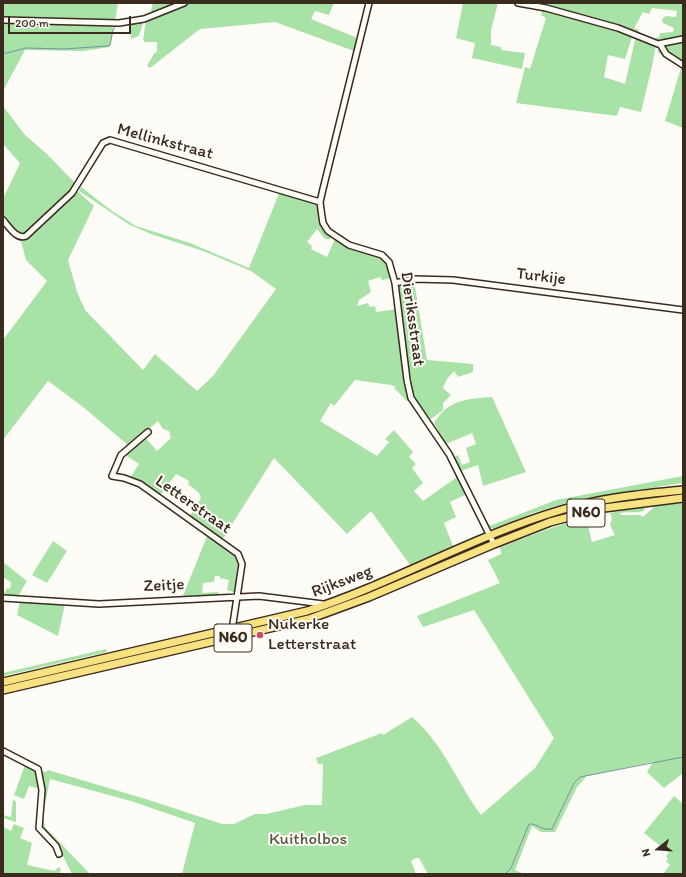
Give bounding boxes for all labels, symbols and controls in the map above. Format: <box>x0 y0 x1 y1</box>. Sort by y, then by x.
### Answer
scale bar <box>10 8 133 34</box>
text: 200 m <box>15 16 49 30</box>
street label: Mellinkstraat <box>115 119 215 165</box>
street label: Turkije <box>515 264 567 290</box>
street label: Dieriksstraat <box>395 270 429 368</box>
street label: Letterstraat <box>151 471 235 539</box>
road number: N60 <box>567 499 605 527</box>
street label: Rijksweg <box>309 561 375 603</box>
street label: Zeitje <box>143 575 185 597</box>
place label: Nukerke Letterstraat <box>268 615 356 655</box>
road number: N60 <box>214 624 252 652</box>
marker: Nukerke Letterstraat <box>255 630 265 640</box>
north arrow <box>638 829 678 869</box>
park label: Kuitholbos <box>269 830 347 850</box>
text: N <box>639 847 653 858</box>

